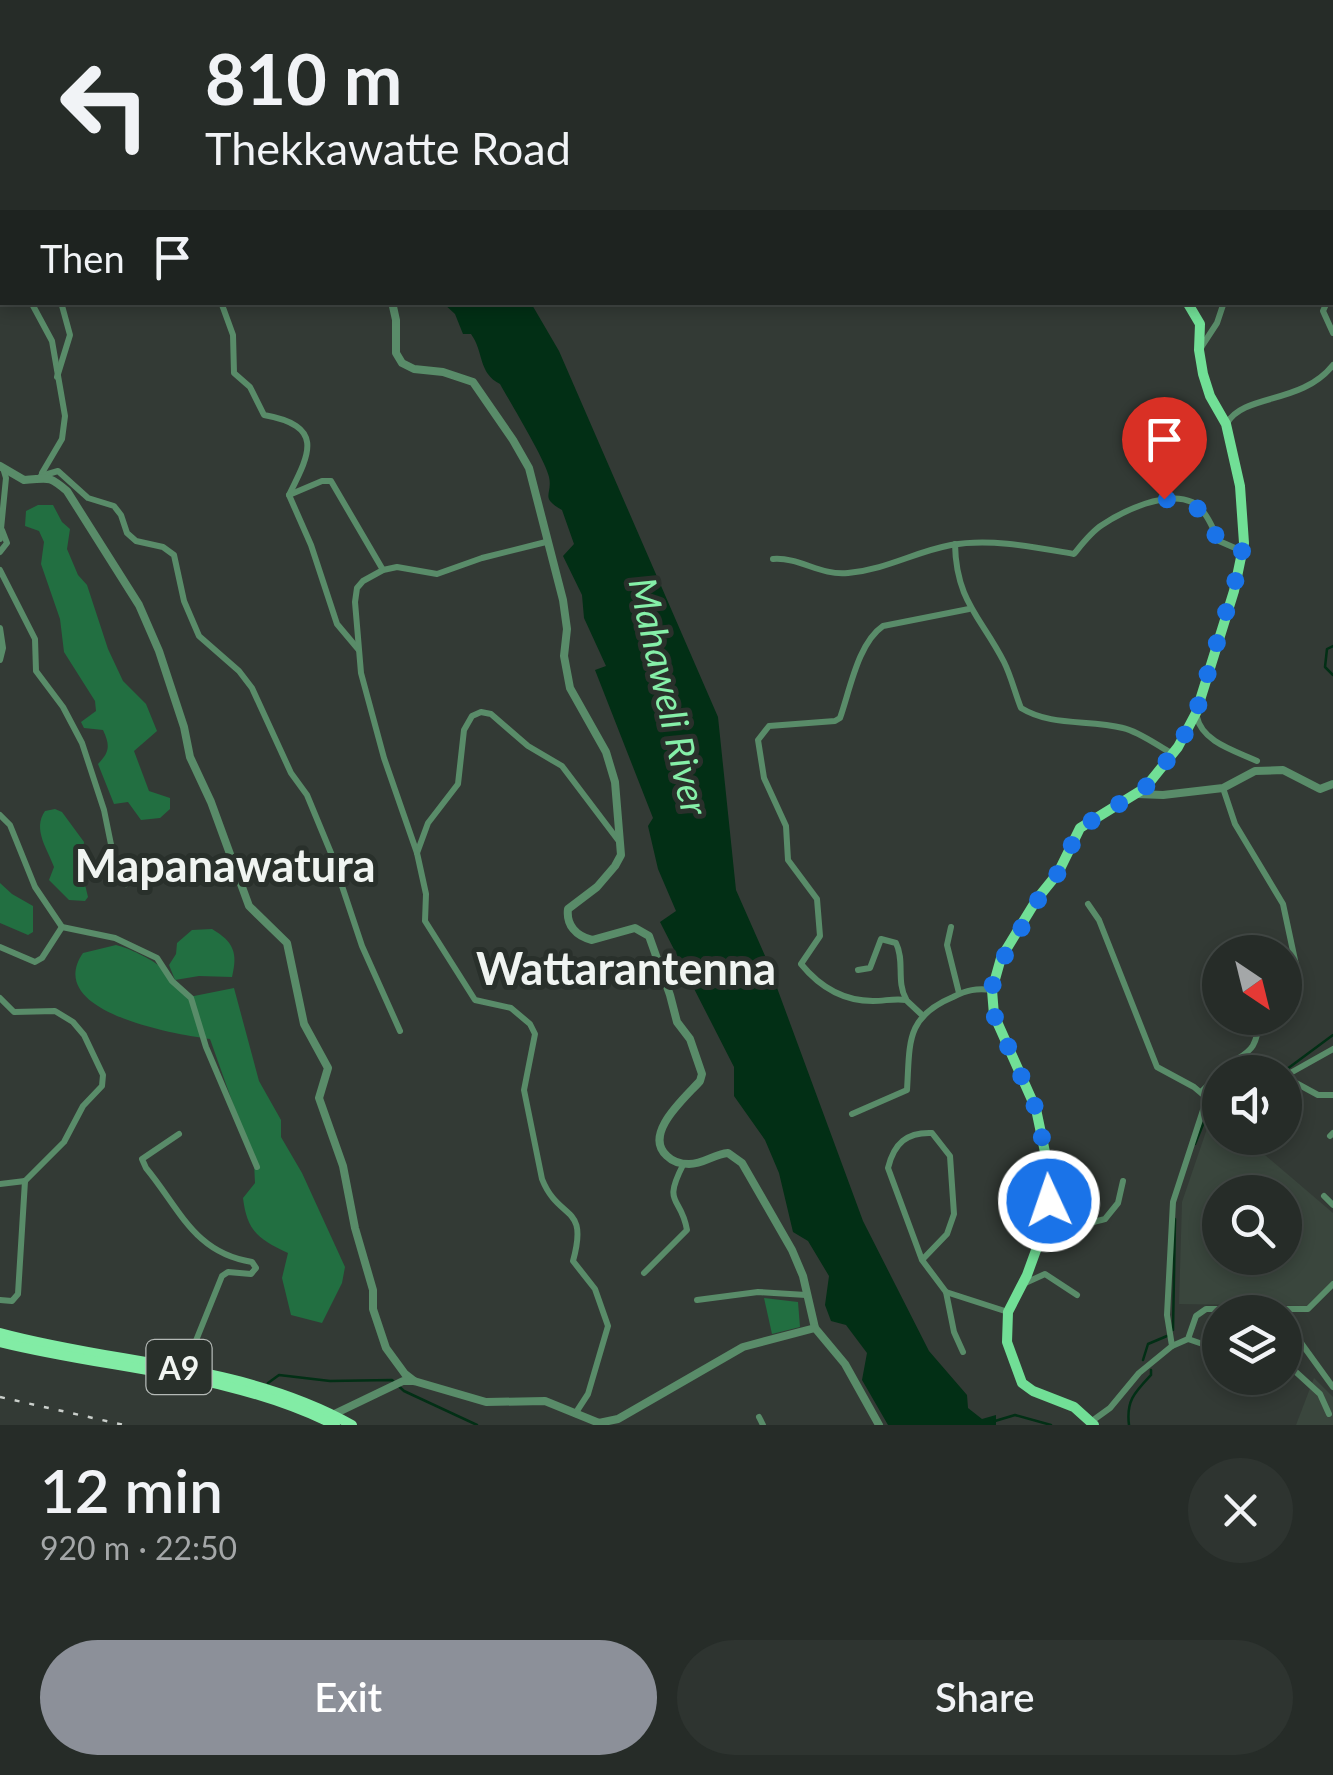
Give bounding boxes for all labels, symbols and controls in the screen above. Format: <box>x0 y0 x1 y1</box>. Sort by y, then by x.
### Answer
text: 810 m <box>205 36 402 120</box>
icon: left <box>40 40 170 170</box>
text: Thekkawatte Road <box>205 121 571 175</box>
icon: arrive <box>145 230 200 285</box>
text: Then <box>40 235 125 281</box>
pin <box>1122 397 1207 500</box>
icon: arrive <box>1137 412 1192 467</box>
water label: Mahaweli River <box>620 573 720 820</box>
district label: Mapanawatura <box>75 838 375 892</box>
north arrow <box>1202 935 1302 1035</box>
map controls <box>1202 935 1302 1395</box>
district label: Wattarantenna <box>476 941 776 995</box>
button: sound <box>1202 1055 1302 1155</box>
position arrow <box>997 1149 1101 1253</box>
button: search <box>1202 1175 1302 1275</box>
button: layers <box>1202 1295 1302 1395</box>
road number: A9 <box>146 1340 212 1394</box>
text: 12 min <box>40 1454 223 1526</box>
button: close <box>1188 1458 1293 1563</box>
text: 920 m · 22:50 <box>40 1528 237 1567</box>
button: Exit <box>40 1640 657 1755</box>
button: Share <box>677 1640 1293 1755</box>

